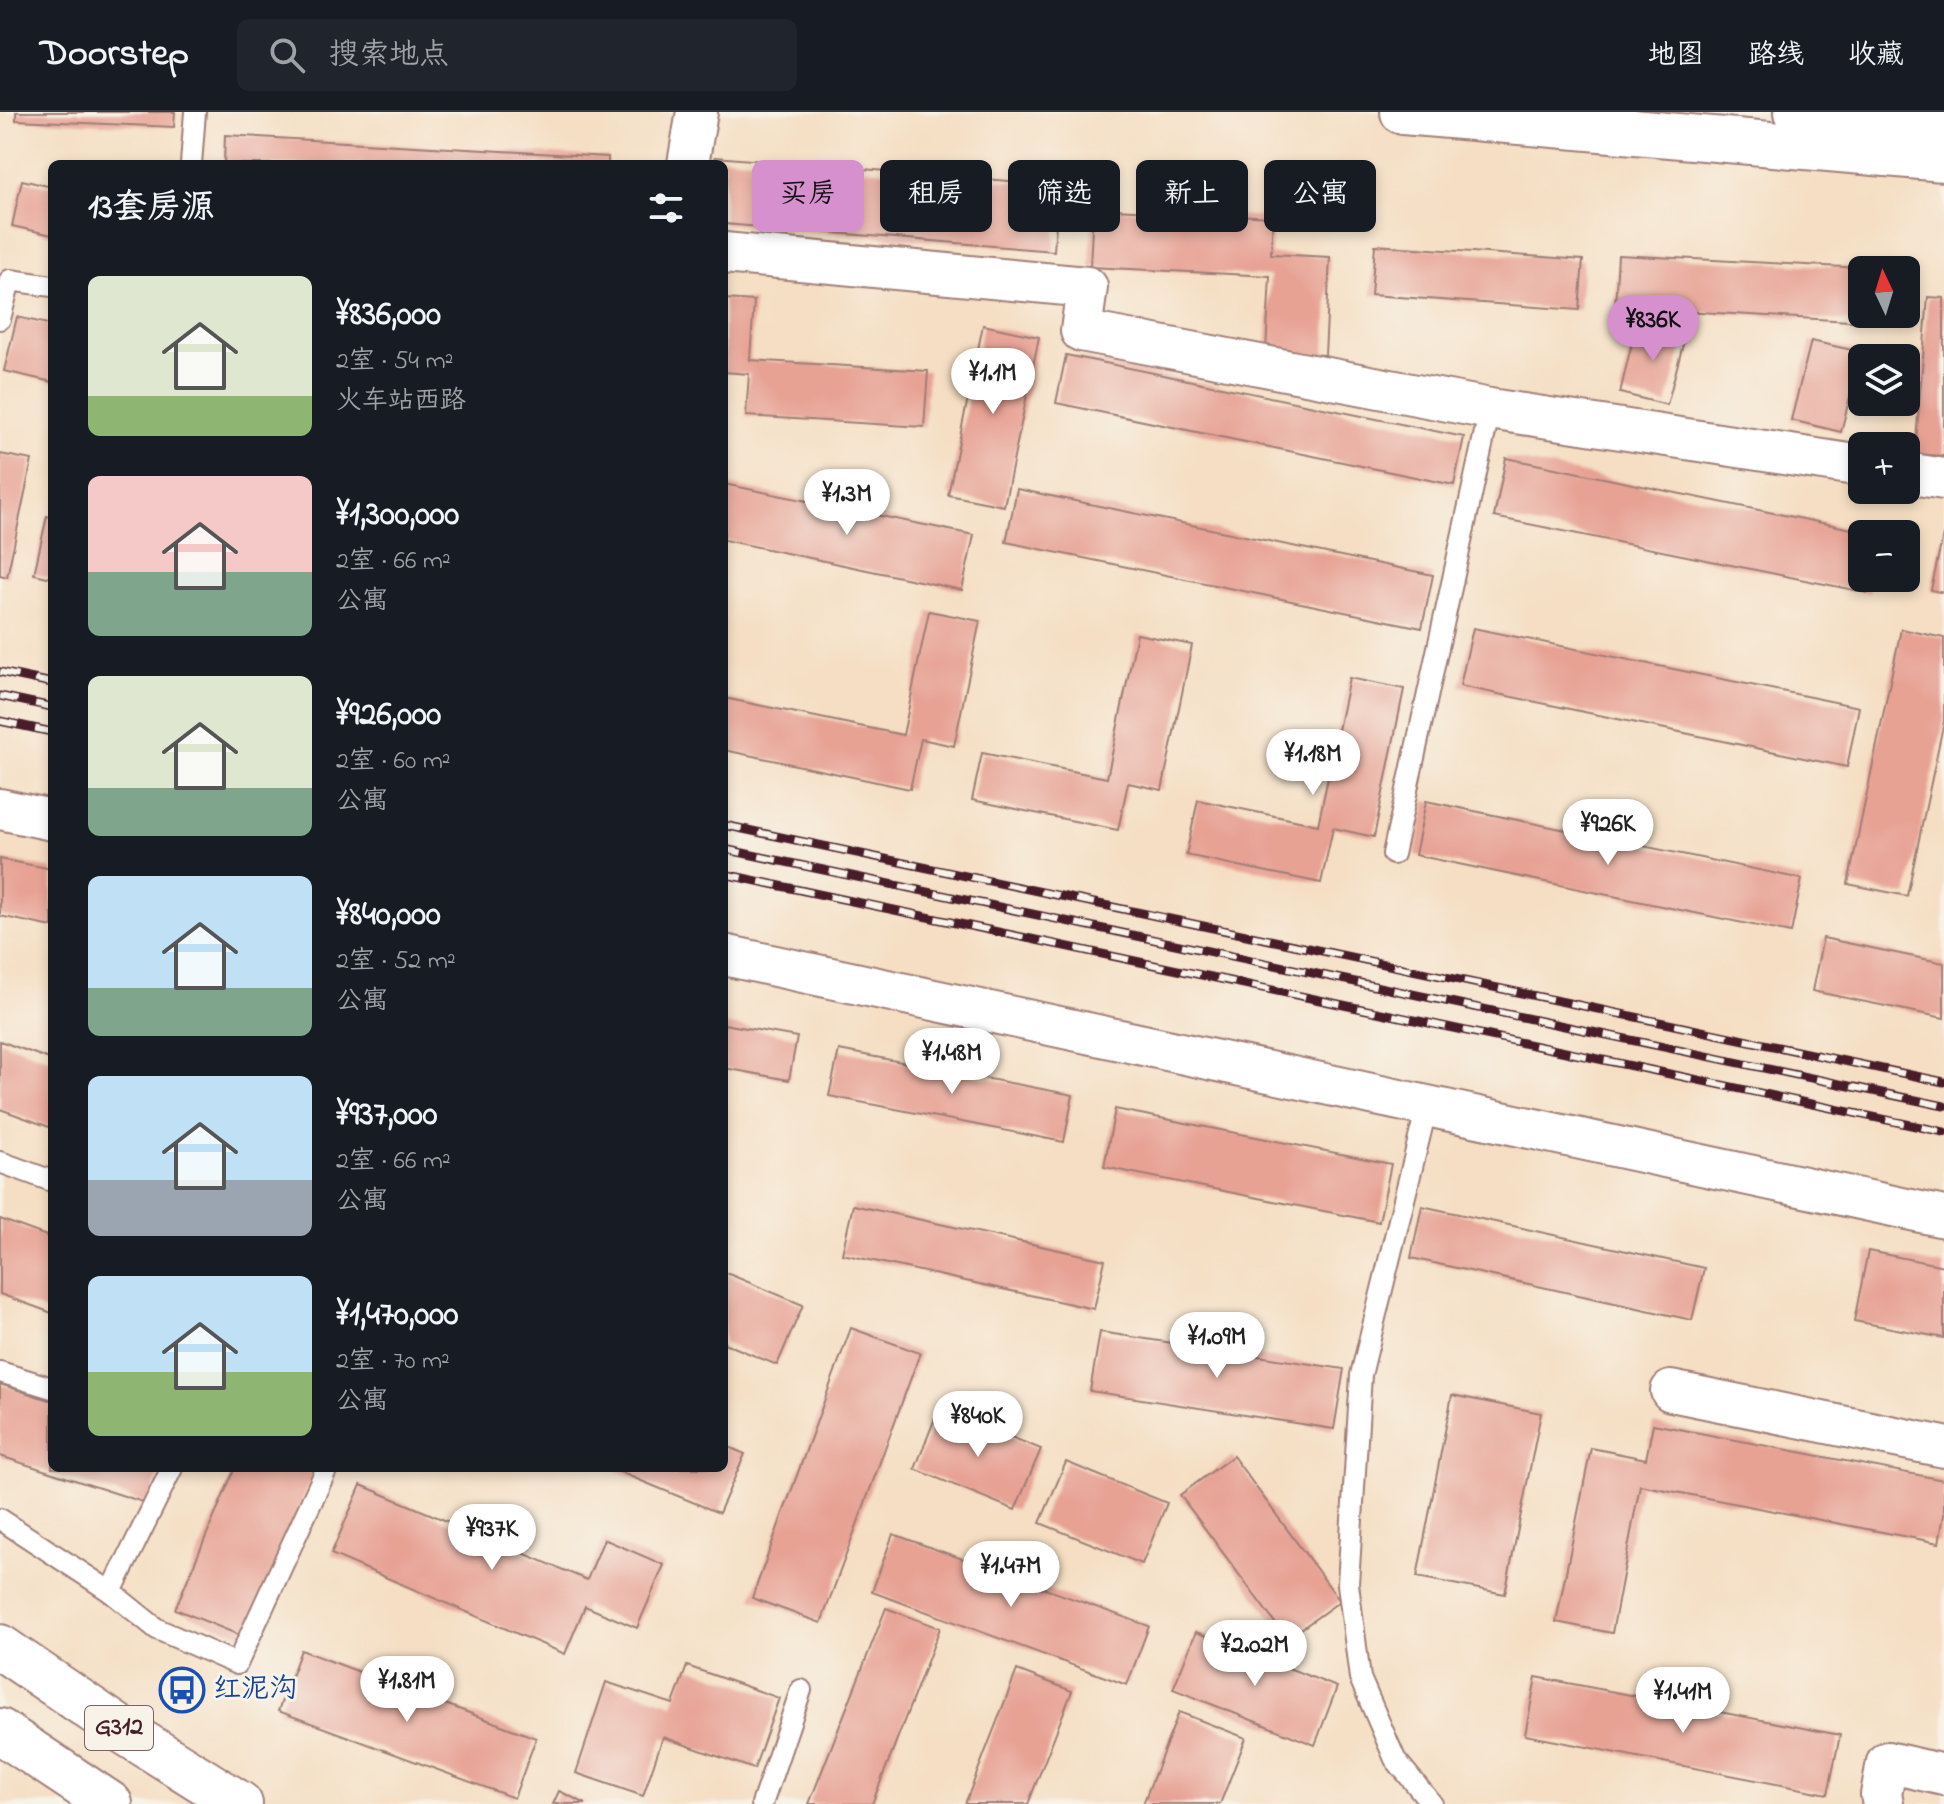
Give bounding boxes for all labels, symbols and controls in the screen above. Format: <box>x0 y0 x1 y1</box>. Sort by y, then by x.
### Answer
search box <box>237 19 797 91</box>
text: Doorstep <box>40 27 189 83</box>
icon: search <box>265 33 309 77</box>
text: 搜索地点 <box>329 34 449 78</box>
text: 地图 <box>1648 36 1704 77</box>
text: 路线 <box>1748 36 1804 77</box>
text: 收藏 <box>1848 36 1904 77</box>
chip: 买房 <box>752 160 864 232</box>
chip: 租房 <box>880 160 992 232</box>
chip: 筛选 <box>1008 160 1120 232</box>
chip: 新上 <box>1136 160 1248 232</box>
chip: 公寓 <box>1264 160 1376 232</box>
text: 13套房源 <box>88 184 215 234</box>
icon: filters <box>644 186 688 230</box>
north arrow <box>1848 256 1920 328</box>
map controls <box>1848 256 1920 592</box>
text: ¥836,000 <box>336 291 441 341</box>
pin: ¥836K <box>1597 295 1709 363</box>
text: ¥836K <box>1626 302 1680 340</box>
icon: home <box>152 308 248 404</box>
text: 2室 · 54 m² <box>336 343 453 381</box>
button: layers <box>1848 344 1920 416</box>
pin: ¥1.1M <box>937 348 1049 416</box>
text: ¥1.1M <box>969 355 1017 393</box>
text: 火车站西路 <box>336 383 466 421</box>
button: + <box>1848 432 1920 504</box>
pin: ¥1.3M <box>791 469 903 537</box>
text: ¥1.3M <box>822 476 872 514</box>
text: ¥1,300,000 <box>336 491 459 541</box>
icon: home <box>152 508 248 604</box>
button: − <box>1848 520 1920 592</box>
text: 2室 · 66 m² <box>336 543 451 581</box>
text: 公寓 <box>336 583 388 621</box>
text: ¥926,000 <box>336 691 441 741</box>
icon: home <box>152 708 248 804</box>
pin: ¥1.18M <box>1248 729 1378 797</box>
text: ¥1.18M <box>1284 736 1342 774</box>
text: 2室 · 60 m² <box>336 743 451 781</box>
text: 公寓 <box>336 783 388 821</box>
pin: ¥926K <box>1552 799 1664 867</box>
text: ¥926K <box>1581 806 1635 844</box>
text: ¥840,000 <box>336 891 441 941</box>
icon: home <box>152 908 248 1004</box>
text: 2室 · 52 m² <box>336 943 456 981</box>
text: 公寓 <box>336 983 388 1021</box>
pin: ¥1.48M <box>887 1028 1017 1096</box>
text: ¥1.48M <box>922 1035 982 1073</box>
text: ¥937,000 <box>336 1091 437 1141</box>
icon: home <box>152 1108 248 1204</box>
text: 2室 · 66 m² <box>336 1143 451 1181</box>
text: 公寓 <box>336 1183 388 1221</box>
text: ¥1,470,000 <box>336 1291 459 1341</box>
icon: home <box>152 1308 248 1404</box>
pin: ¥1.09M <box>1152 1312 1282 1380</box>
text: ¥1.09M <box>1188 1319 1246 1357</box>
text: 2室 · 70 m² <box>336 1343 450 1381</box>
text: 公寓 <box>336 1383 388 1421</box>
pin: ¥840K <box>922 1391 1034 1459</box>
text: ¥840K <box>951 1398 1005 1436</box>
pin: ¥937K <box>436 1504 548 1572</box>
text: ¥937K <box>466 1511 518 1549</box>
pin: ¥1.47M <box>946 1541 1076 1609</box>
text: ¥1.47M <box>981 1548 1041 1586</box>
pin: ¥2.02M <box>1190 1620 1320 1688</box>
text: ¥2.02M <box>1221 1627 1289 1665</box>
pin: ¥1.81M <box>342 1656 472 1724</box>
text: ¥1.81M <box>378 1663 436 1701</box>
bus stop icon: 红泥沟 <box>158 1666 206 1714</box>
pin: ¥1.41M <box>1618 1667 1748 1735</box>
place label: 红泥沟 <box>213 1670 297 1711</box>
text: ¥1.41M <box>1654 1674 1712 1712</box>
road number: G312 <box>85 1706 153 1750</box>

